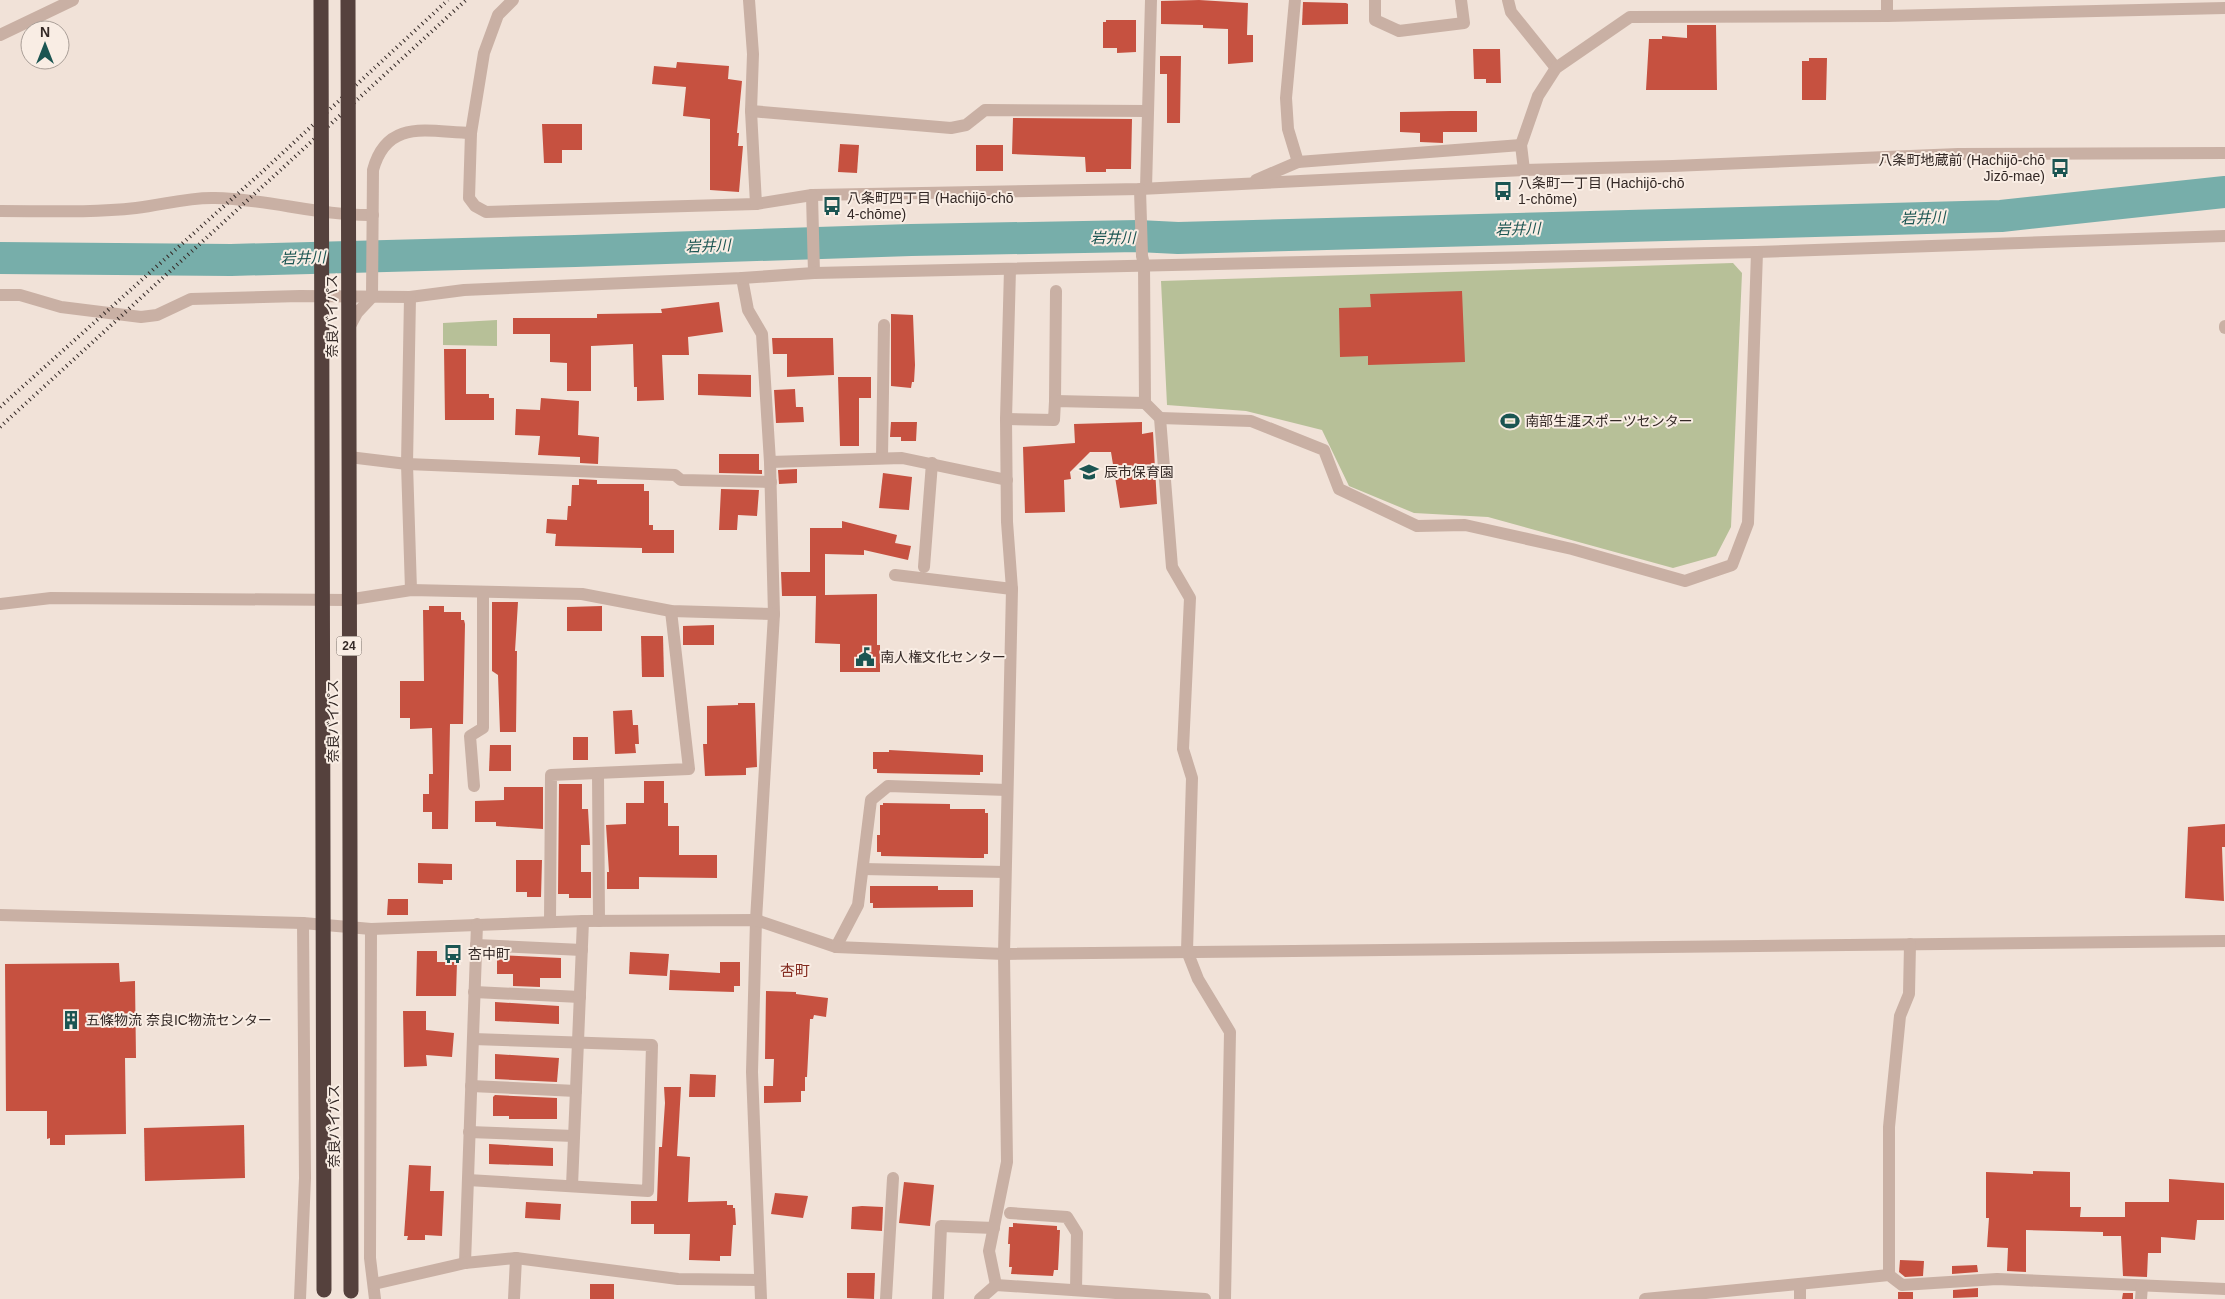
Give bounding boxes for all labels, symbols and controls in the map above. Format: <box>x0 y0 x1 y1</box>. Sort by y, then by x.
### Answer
north arrow <box>20 20 70 70</box>
text: N <box>40 24 50 40</box>
place label: 八条町地蔵前 (Hachijō-chō Jizō-mae) <box>1879 152 2045 184</box>
bus stop icon: 八条町地蔵前 (Hachijō-chō Jizō-mae) <box>2049 157 2071 179</box>
place label: 八条町一丁目 (Hachijō-chō 1-chōme) <box>1518 175 1685 207</box>
bus stop icon: 八条町一丁目 (Hachijō-chō 1-chōme) <box>1492 180 1514 202</box>
place label: 八条町四丁目 (Hachijō-chō 4-chōme) <box>847 190 1014 222</box>
bus stop icon: 八条町四丁目 (Hachijō-chō 4-chōme) <box>821 195 843 217</box>
water label: 岩井川 <box>1900 208 1948 227</box>
water label: 岩井川 <box>1495 220 1543 237</box>
water label: 岩井川 <box>1090 229 1137 246</box>
water label: 岩井川 <box>685 236 733 255</box>
water label: 岩井川 <box>280 248 328 267</box>
street label: 奈良バイパス <box>324 274 340 358</box>
sports icon: 南部生涯スポーツセンター <box>1499 410 1521 432</box>
place label: 南部生涯スポーツセンター <box>1525 413 1693 429</box>
school or university icon: 辰市保育園 <box>1078 461 1100 483</box>
place label: 辰市保育園 <box>1104 464 1174 480</box>
road number: 24 <box>336 636 362 656</box>
public building icon: 南人権文化センター <box>854 646 876 668</box>
place label: 南人権文化センター <box>880 649 1006 665</box>
street label: 奈良バイパス <box>325 679 341 763</box>
bus stop icon: 杏中町 <box>442 943 464 965</box>
place label: 杏中町 <box>468 946 510 962</box>
district label: 杏町 <box>780 962 810 979</box>
building icon: 五條物流 奈良IC物流センター <box>60 1009 82 1031</box>
place label: 五條物流 奈良IC物流センター <box>86 1012 272 1028</box>
street label: 奈良バイパス <box>326 1084 342 1168</box>

